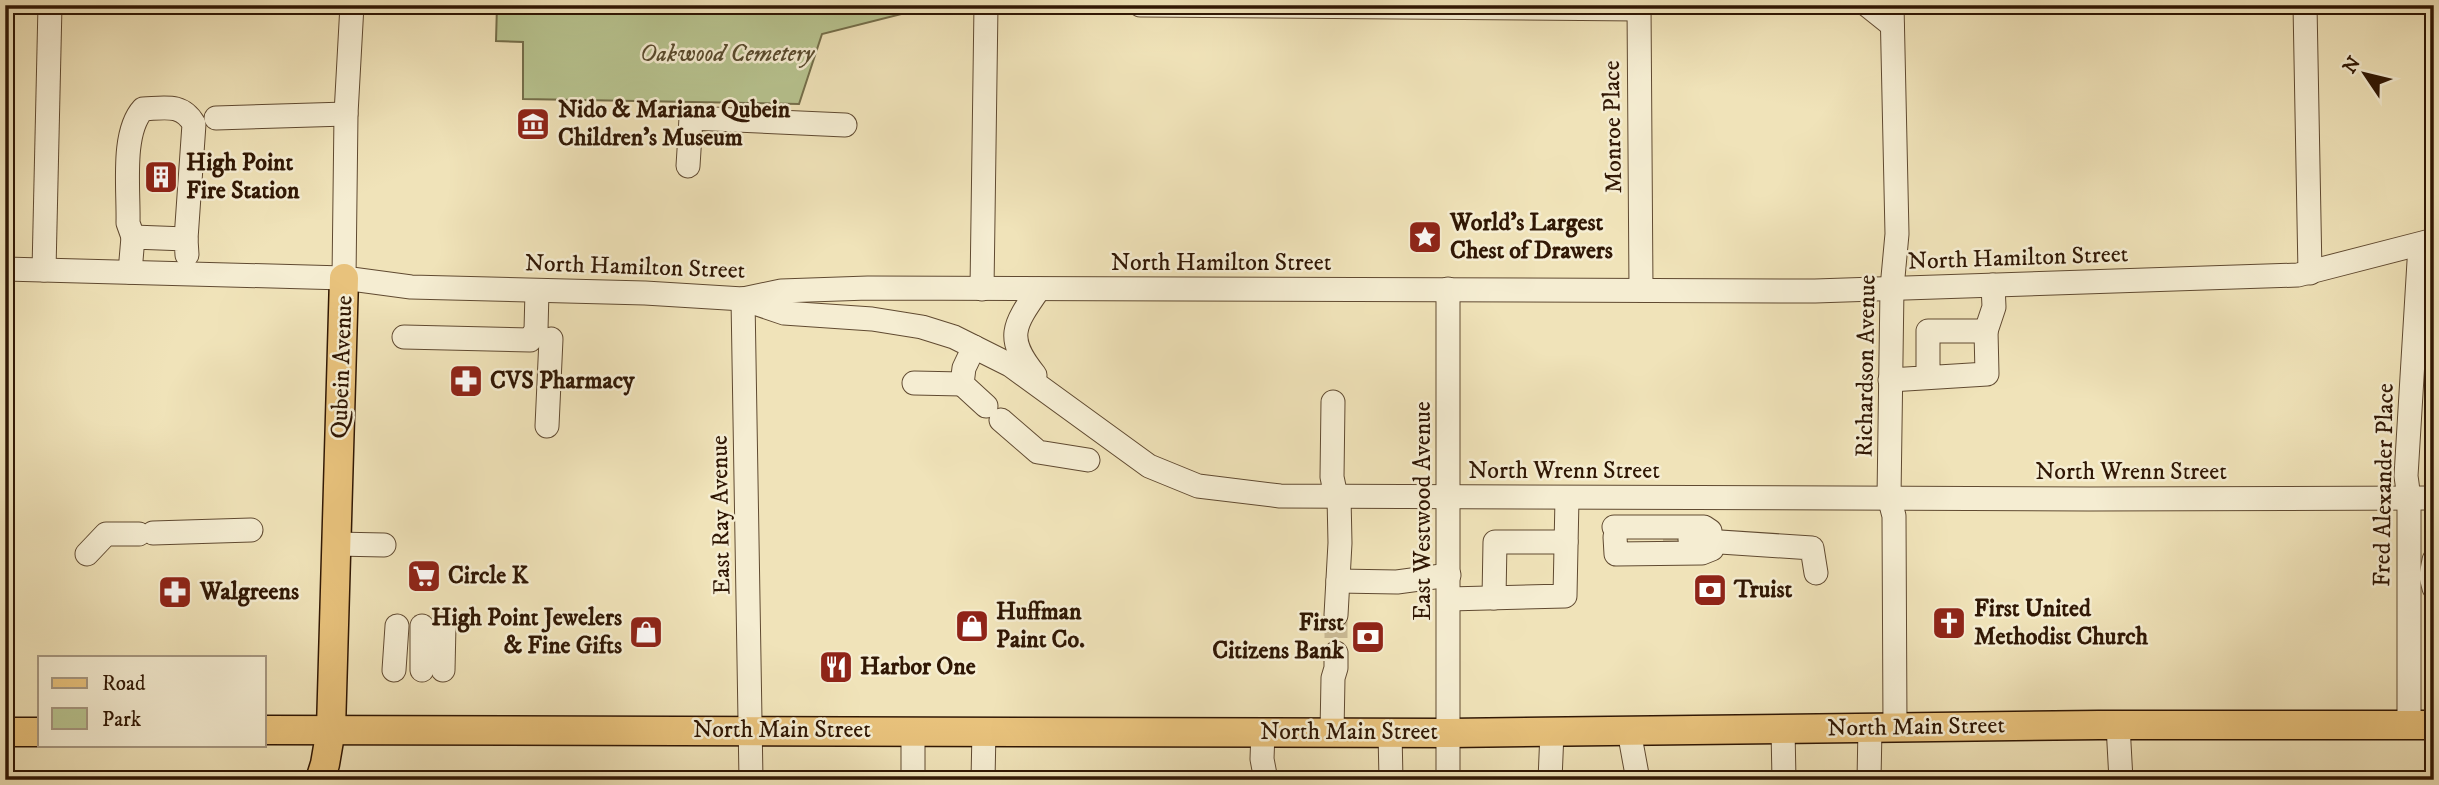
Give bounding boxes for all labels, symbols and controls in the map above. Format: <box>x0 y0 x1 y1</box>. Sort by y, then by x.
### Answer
north arrow <box>2330 38 2400 108</box>
park label: Oakwood Cemetery <box>640 39 816 69</box>
text: N <box>2338 52 2366 78</box>
street label: Monroe Place <box>1597 60 1629 194</box>
place label: Nido & Mariana Qubein Children's Museum <box>558 95 791 153</box>
museum icon: Nido & Mariana Qubein Children's Museum <box>514 105 552 143</box>
place label: High Point Fire Station <box>186 148 300 206</box>
building icon: High Point Fire Station <box>142 158 180 196</box>
place label: World's Largest Chest of Drawers <box>1449 208 1613 266</box>
place icon: World's Largest Chest of Drawers <box>1406 218 1444 256</box>
street label: North Hamilton Street <box>1907 239 2129 277</box>
street label: North Hamilton Street <box>524 248 746 286</box>
street label: North Hamilton Street <box>1111 248 1332 278</box>
street label: Richardson Avenue <box>1849 274 1883 458</box>
street label: Qubein Avenue <box>325 295 359 439</box>
pharmacy icon: CVS Pharmacy <box>447 362 485 400</box>
place label: CVS Pharmacy <box>490 366 635 396</box>
street label: Fred Alexander Place <box>2367 383 2401 587</box>
street label: East Westwood Avenue <box>1408 401 1438 621</box>
street label: East Ray Avenue <box>705 435 737 595</box>
street label: North Wrenn Street <box>1468 456 1660 486</box>
street label: North Wrenn Street <box>2035 457 2227 487</box>
supermarket icon: Circle K <box>405 557 443 595</box>
place label: Circle K <box>448 561 529 591</box>
bank icon: Truist <box>1691 571 1729 609</box>
pharmacy icon: Walgreens <box>156 573 194 611</box>
place label: Truist <box>1733 575 1792 605</box>
place label: Walgreens <box>199 577 299 607</box>
place label: First United Methodist Church <box>1974 594 2149 652</box>
place label: Huffman Paint Co. <box>996 597 1085 655</box>
place label: High Point Jewelers & Fine Gifts <box>431 603 622 661</box>
church icon: First United Methodist Church <box>1930 604 1968 642</box>
shop icon: Huffman Paint Co. <box>953 607 991 645</box>
place label: First Citizens Bank <box>1212 608 1345 666</box>
shop icon: High Point Jewelers & Fine Gifts <box>627 613 665 651</box>
bank icon: First Citizens Bank <box>1349 618 1387 656</box>
restaurant icon: Harbor One <box>817 648 855 686</box>
place label: Harbor One <box>860 652 976 682</box>
legend <box>38 656 266 746</box>
text: Road <box>102 671 146 697</box>
text: Park <box>102 707 142 733</box>
street label: North Main Street <box>1827 710 2006 744</box>
street label: North Main Street <box>693 715 871 745</box>
street label: North Main Street <box>1260 717 1438 747</box>

